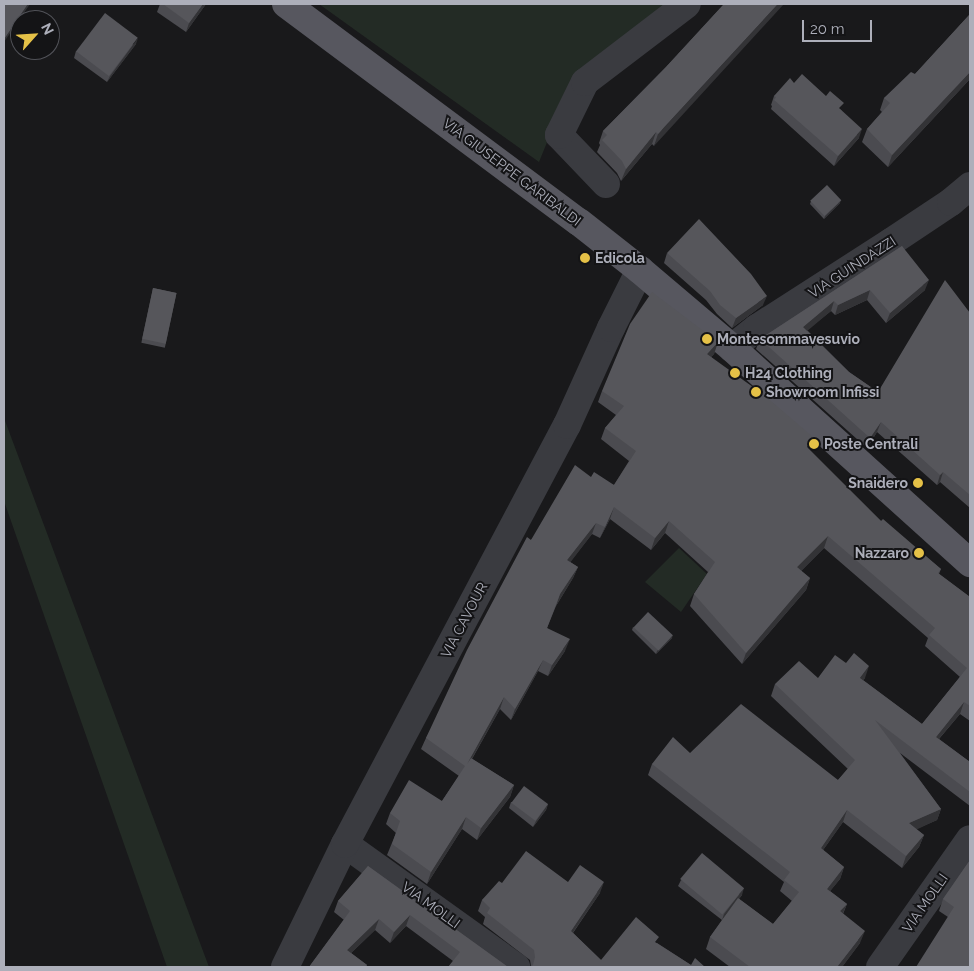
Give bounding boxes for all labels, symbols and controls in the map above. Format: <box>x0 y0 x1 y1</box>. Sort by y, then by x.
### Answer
north arrow <box>10 10 60 60</box>
scale bar <box>804 10 874 42</box>
text: 20 m <box>810 20 845 38</box>
text: N <box>38 21 57 37</box>
street label: VIA GIUSEPPE GARIBALDI <box>439 114 585 230</box>
street label: VIA GUINDAZZI <box>805 232 899 302</box>
place label: Edicola <box>595 250 645 266</box>
marker: Edicola <box>579 252 591 264</box>
place label: Montesommavesuvio <box>717 331 860 347</box>
marker: Montesommavesuvio <box>701 333 713 345</box>
place label: H24 Clothing <box>745 365 832 381</box>
marker: H24 Clothing <box>729 367 741 379</box>
place label: Showroom Infissi <box>766 384 879 400</box>
marker: Showroom Infissi <box>750 386 762 398</box>
place label: Poste Centrali <box>824 436 918 452</box>
marker: Poste Centrali <box>808 438 820 450</box>
place label: Snaidero <box>848 475 908 491</box>
marker: Snaidero <box>912 477 924 489</box>
place label: Nazzaro <box>855 545 909 561</box>
marker: Nazzaro <box>913 547 925 559</box>
street label: VIA CAVOUR <box>437 579 491 661</box>
street label: VIA MOLLI <box>898 870 952 936</box>
street label: VIA MOLLI <box>398 878 464 932</box>

